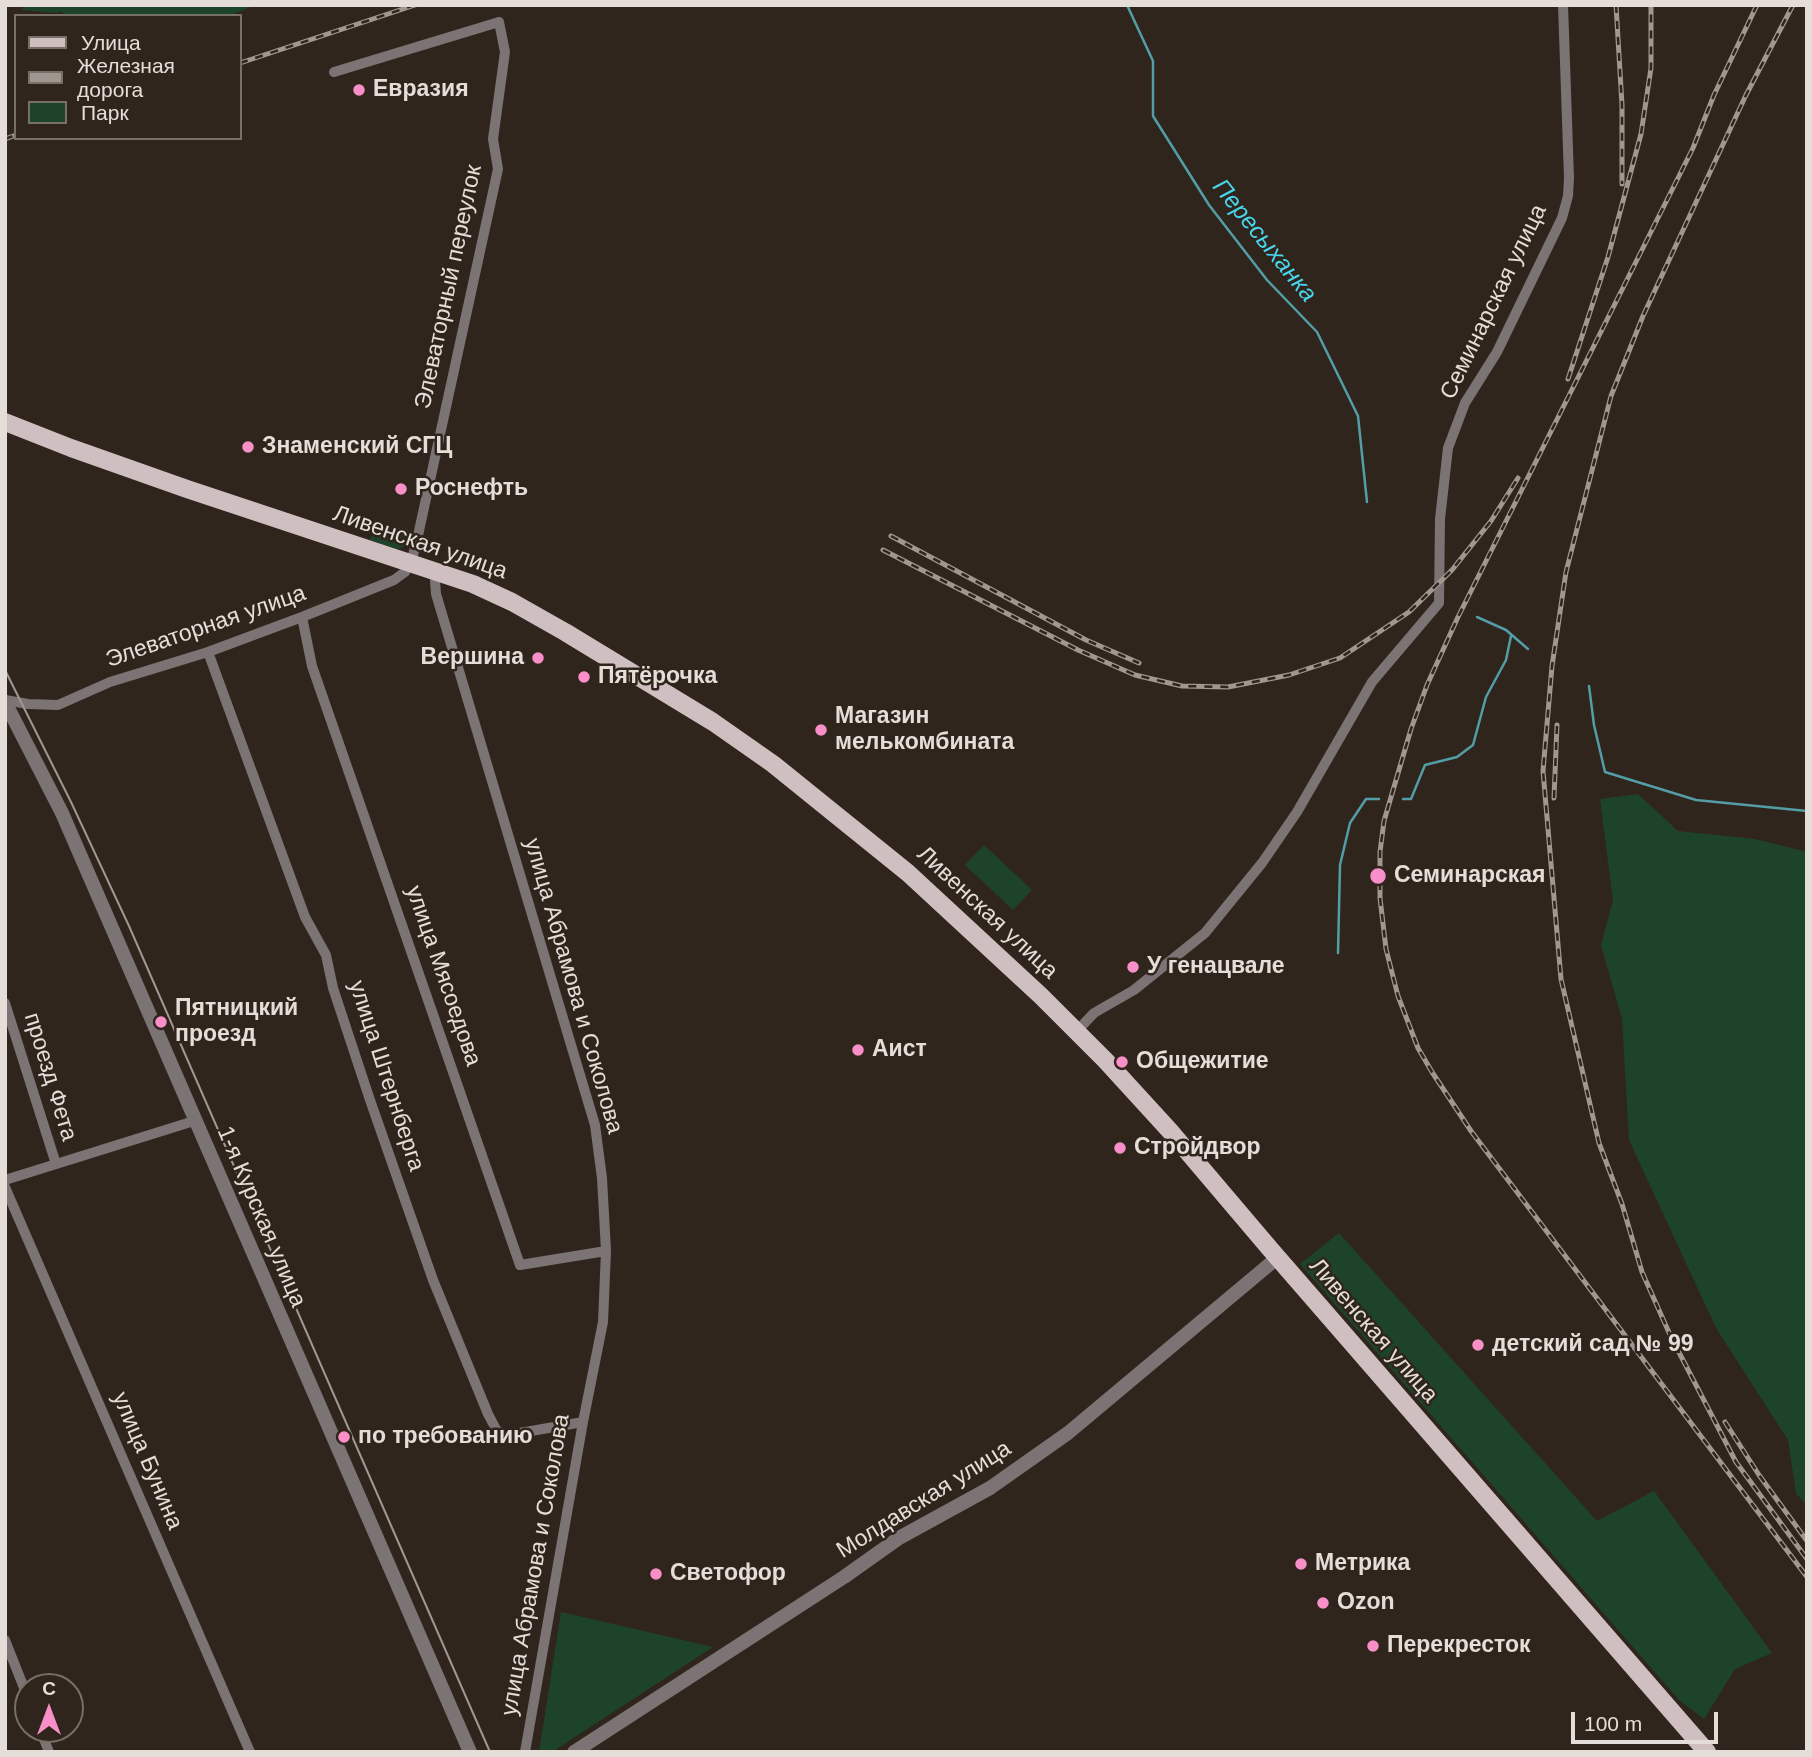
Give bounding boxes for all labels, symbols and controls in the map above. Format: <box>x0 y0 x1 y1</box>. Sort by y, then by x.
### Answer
legend <box>14 14 242 140</box>
text: Улица <box>81 31 141 54</box>
text: Железная дорога <box>77 54 175 101</box>
place label: Евразия <box>373 76 469 104</box>
marker: Евразия <box>351 82 367 98</box>
text: Парк <box>81 101 129 124</box>
street label: Элеваторный переулок <box>410 163 488 411</box>
water label: Пересыханка <box>1206 174 1322 308</box>
street label: Семинарская улица <box>1435 200 1553 404</box>
place label: Знаменский СГЦ <box>262 433 452 461</box>
marker: Знаменский СГЦ <box>240 439 256 455</box>
place label: Роснефть <box>415 475 528 503</box>
marker: Роснефть <box>393 481 409 497</box>
street label: Ливенская улица <box>329 500 511 586</box>
street label: Элеваторная улица <box>102 580 310 674</box>
place label: Вершина <box>421 644 524 672</box>
marker: Вершина <box>530 650 546 666</box>
place label: Пятёрочка <box>598 663 717 691</box>
marker: Пятёрочка <box>576 669 592 685</box>
place label: Магазин мелькомбината <box>835 703 1014 757</box>
marker: Магазин мелькомбината <box>813 722 829 738</box>
street label: улица Абрамова и Соколова <box>518 835 628 1137</box>
street label: Ливенская улица <box>911 841 1063 985</box>
place label: Семинарская <box>1394 862 1545 890</box>
marker: Семинарская <box>1368 866 1388 886</box>
street label: улица Мясоедова <box>399 882 487 1070</box>
place label: У генацвале <box>1147 953 1285 981</box>
marker: У генацвале <box>1125 959 1141 975</box>
street label: улица Штернберга <box>342 977 430 1175</box>
place label: Пятницкий проезд <box>175 995 298 1049</box>
street label: проезд Фета <box>17 1009 83 1145</box>
marker: Пятницкий проезд <box>153 1014 169 1030</box>
place label: Аист <box>872 1036 927 1064</box>
marker: Аист <box>850 1042 866 1058</box>
place label: Общежитие <box>1136 1048 1269 1076</box>
marker: Общежитие <box>1114 1054 1130 1070</box>
street label: 1-я Курская улица <box>210 1122 312 1312</box>
place label: Стройдвор <box>1134 1134 1261 1162</box>
marker: Стройдвор <box>1112 1140 1128 1156</box>
street label: Ливенская улица <box>1303 1253 1443 1409</box>
place label: детский сад № 99 <box>1492 1331 1693 1359</box>
marker: детский сад № 99 <box>1470 1337 1486 1353</box>
street label: улица Бунина <box>106 1388 188 1534</box>
street label: улица Абрамова и Соколова <box>496 1412 576 1718</box>
place label: по требованию <box>358 1423 533 1451</box>
marker: по требованию <box>336 1429 352 1445</box>
street label: Молдавская улица <box>832 1435 1016 1565</box>
place label: Метрика <box>1315 1550 1410 1578</box>
marker: Метрика <box>1293 1556 1309 1572</box>
place label: Светофор <box>670 1560 786 1588</box>
marker: Светофор <box>648 1566 664 1582</box>
place label: Ozon <box>1337 1589 1394 1617</box>
marker: Ozon <box>1315 1595 1331 1611</box>
place label: Перекресток <box>1387 1632 1531 1660</box>
marker: Перекресток <box>1365 1638 1381 1654</box>
north arrow <box>14 1673 84 1743</box>
text: С <box>42 1678 56 1699</box>
scale bar <box>1574 1698 1721 1742</box>
text: 100 m <box>1584 1712 1642 1735</box>

